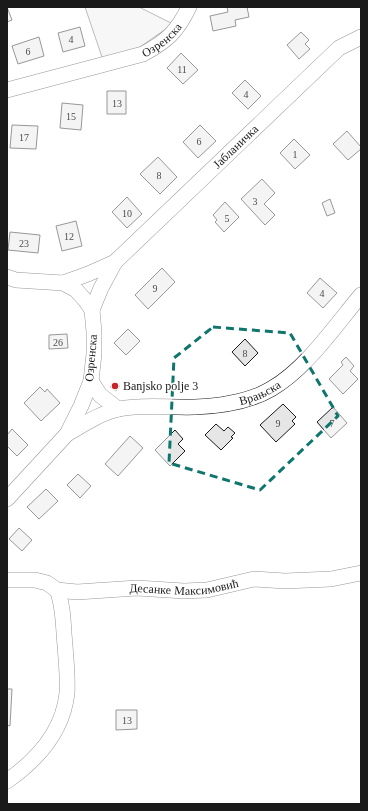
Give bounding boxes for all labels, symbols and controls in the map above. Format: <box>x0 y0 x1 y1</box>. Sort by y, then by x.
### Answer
street label: Озренска <box>139 20 185 60</box>
house number: 4 <box>69 34 74 45</box>
house number: 6 <box>26 46 31 57</box>
house number: 11 <box>177 64 187 75</box>
house number: 4 <box>244 89 249 100</box>
house number: 13 <box>112 98 122 109</box>
house number: 15 <box>66 111 76 122</box>
street label: Јабланичка <box>210 122 262 171</box>
house number: 17 <box>19 132 29 143</box>
house number: 6 <box>197 136 202 147</box>
house number: 1 <box>293 149 298 160</box>
house number: 8 <box>157 170 162 181</box>
house number: 3 <box>253 196 258 207</box>
house number: 10 <box>122 208 132 219</box>
house number: 5 <box>225 213 230 224</box>
house number: 12 <box>64 231 74 242</box>
house number: 23 <box>19 238 29 249</box>
house number: 9 <box>153 283 158 294</box>
house number: 4 <box>320 288 325 299</box>
street label: Озренска <box>82 333 100 382</box>
house number: 26 <box>53 337 63 348</box>
house number: 8 <box>243 348 248 359</box>
street label: Врањска <box>238 377 284 408</box>
place label: Banjsko polje 3 <box>123 379 198 393</box>
marker: Banjsko polje 3 <box>110 381 120 391</box>
house number: 9 <box>276 418 281 429</box>
house number: 7 <box>330 418 335 429</box>
street label: Десанке Максимовић <box>129 576 240 598</box>
house number: 13 <box>122 715 132 726</box>

